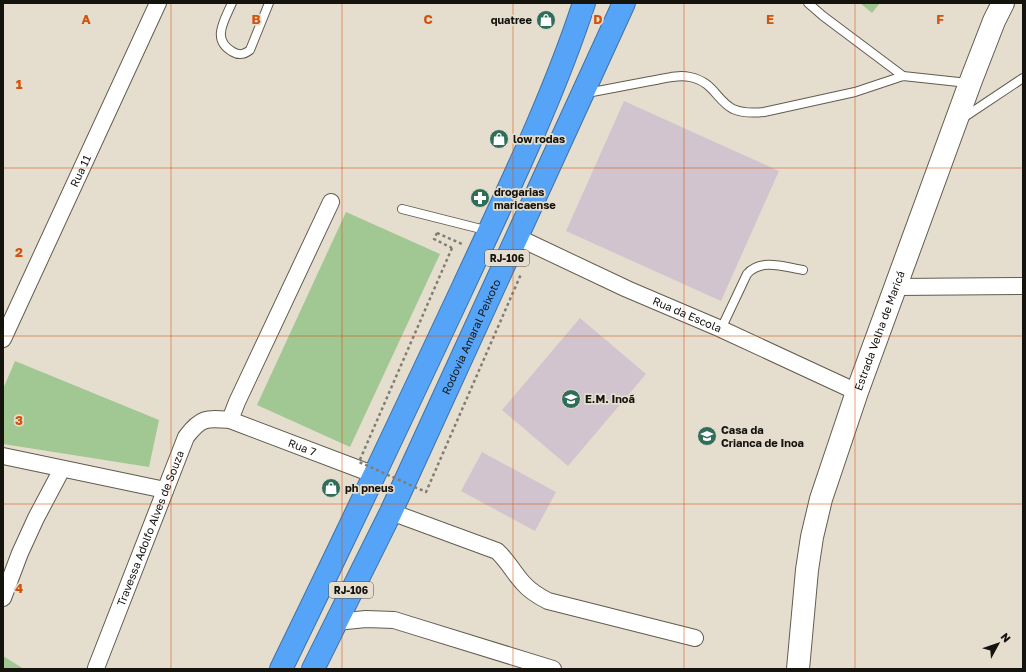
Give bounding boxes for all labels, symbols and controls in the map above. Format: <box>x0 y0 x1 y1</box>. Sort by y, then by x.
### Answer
shop icon: quatree <box>535 9 557 31</box>
text: A <box>81 11 91 27</box>
text: B <box>251 11 261 27</box>
text: C <box>423 11 433 27</box>
text: D <box>593 11 603 27</box>
text: E <box>766 11 774 27</box>
text: F <box>936 11 944 27</box>
place label: quatree <box>491 13 533 26</box>
text: 1 <box>16 76 23 92</box>
shop icon: low rodas <box>488 128 510 150</box>
place label: low rodas <box>513 132 565 145</box>
street label: Rua 11 <box>67 153 93 189</box>
place label: drogarias maricaense <box>494 185 556 211</box>
pharmacy icon: drogarias maricaense <box>469 187 491 209</box>
text: 2 <box>15 244 23 260</box>
road number: RJ-106 <box>485 250 529 266</box>
street label: Estrada Velha de Maricá <box>851 269 907 392</box>
street label: Rodovia Amaral Peixoto <box>439 277 503 396</box>
street label: Rua da Escola <box>651 294 724 334</box>
school or university icon: E.M. Inoã <box>560 388 582 410</box>
place label: E.M. Inoã <box>585 392 635 405</box>
text: 3 <box>15 412 23 428</box>
place label: Casa da Crianca de Inoa <box>721 423 804 449</box>
school or university icon: Casa da Crianca de Inoa <box>696 425 718 447</box>
street label: Rua 7 <box>287 436 318 458</box>
street label: Travessa Adolfo Alves de Souza <box>114 448 186 608</box>
shop icon: ph pneus <box>320 477 342 499</box>
place label: ph pneus <box>345 481 394 494</box>
text: 4 <box>15 580 23 596</box>
road number: RJ-106 <box>329 582 373 598</box>
north arrow <box>978 624 1018 664</box>
text: N <box>998 630 1014 645</box>

